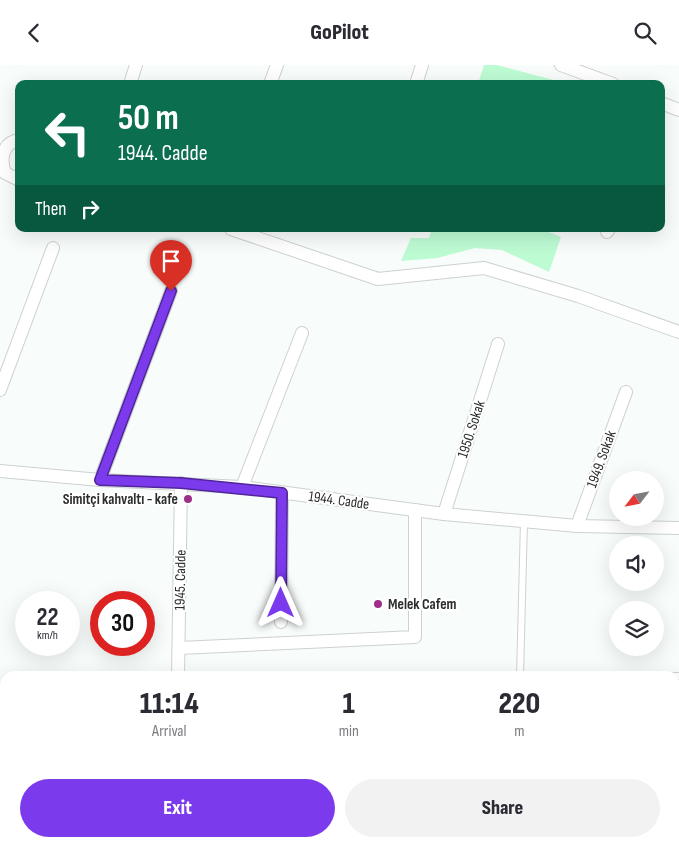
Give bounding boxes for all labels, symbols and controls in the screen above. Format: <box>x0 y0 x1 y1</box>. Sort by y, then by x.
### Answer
icon: back <box>20 19 48 47</box>
text: GoPilot <box>310 19 369 46</box>
icon: search <box>631 19 659 47</box>
text: 50 m <box>118 97 179 140</box>
icon: left <box>35 100 100 165</box>
text: 1944. Cadde <box>118 140 208 167</box>
icon: right <box>76 195 104 223</box>
text: Then <box>35 198 66 221</box>
pin <box>150 240 192 291</box>
icon: arrive <box>157 247 185 275</box>
street label: 1950. Sokak <box>453 398 490 460</box>
street label: 1949. Sokak <box>582 428 621 490</box>
north arrow <box>609 471 664 526</box>
map controls <box>609 471 664 656</box>
street label: 1944. Cadde <box>307 487 370 514</box>
place label: Simitçi kahvaltı - kafe <box>63 490 178 509</box>
marker: Simitçi kahvaltı - kafe <box>182 493 194 505</box>
button: sound <box>609 536 664 591</box>
street label: 1945. Cadde <box>170 549 191 611</box>
position arrow <box>254 576 306 628</box>
speed limit sign: 30 <box>90 591 155 656</box>
place label: Melek Cafem <box>388 595 457 614</box>
marker: Melek Cafem <box>372 598 384 610</box>
button: layers <box>609 601 664 656</box>
text: 22 <box>37 602 58 633</box>
text: km/h <box>37 628 58 643</box>
text: 11:14 <box>140 686 199 722</box>
text: 1 <box>343 686 355 722</box>
text: 220 <box>499 686 540 722</box>
text: Arrival <box>152 722 187 741</box>
text: min <box>339 722 359 741</box>
text: m <box>514 722 525 741</box>
button: Exit <box>20 779 335 837</box>
button: Share <box>345 779 660 837</box>

